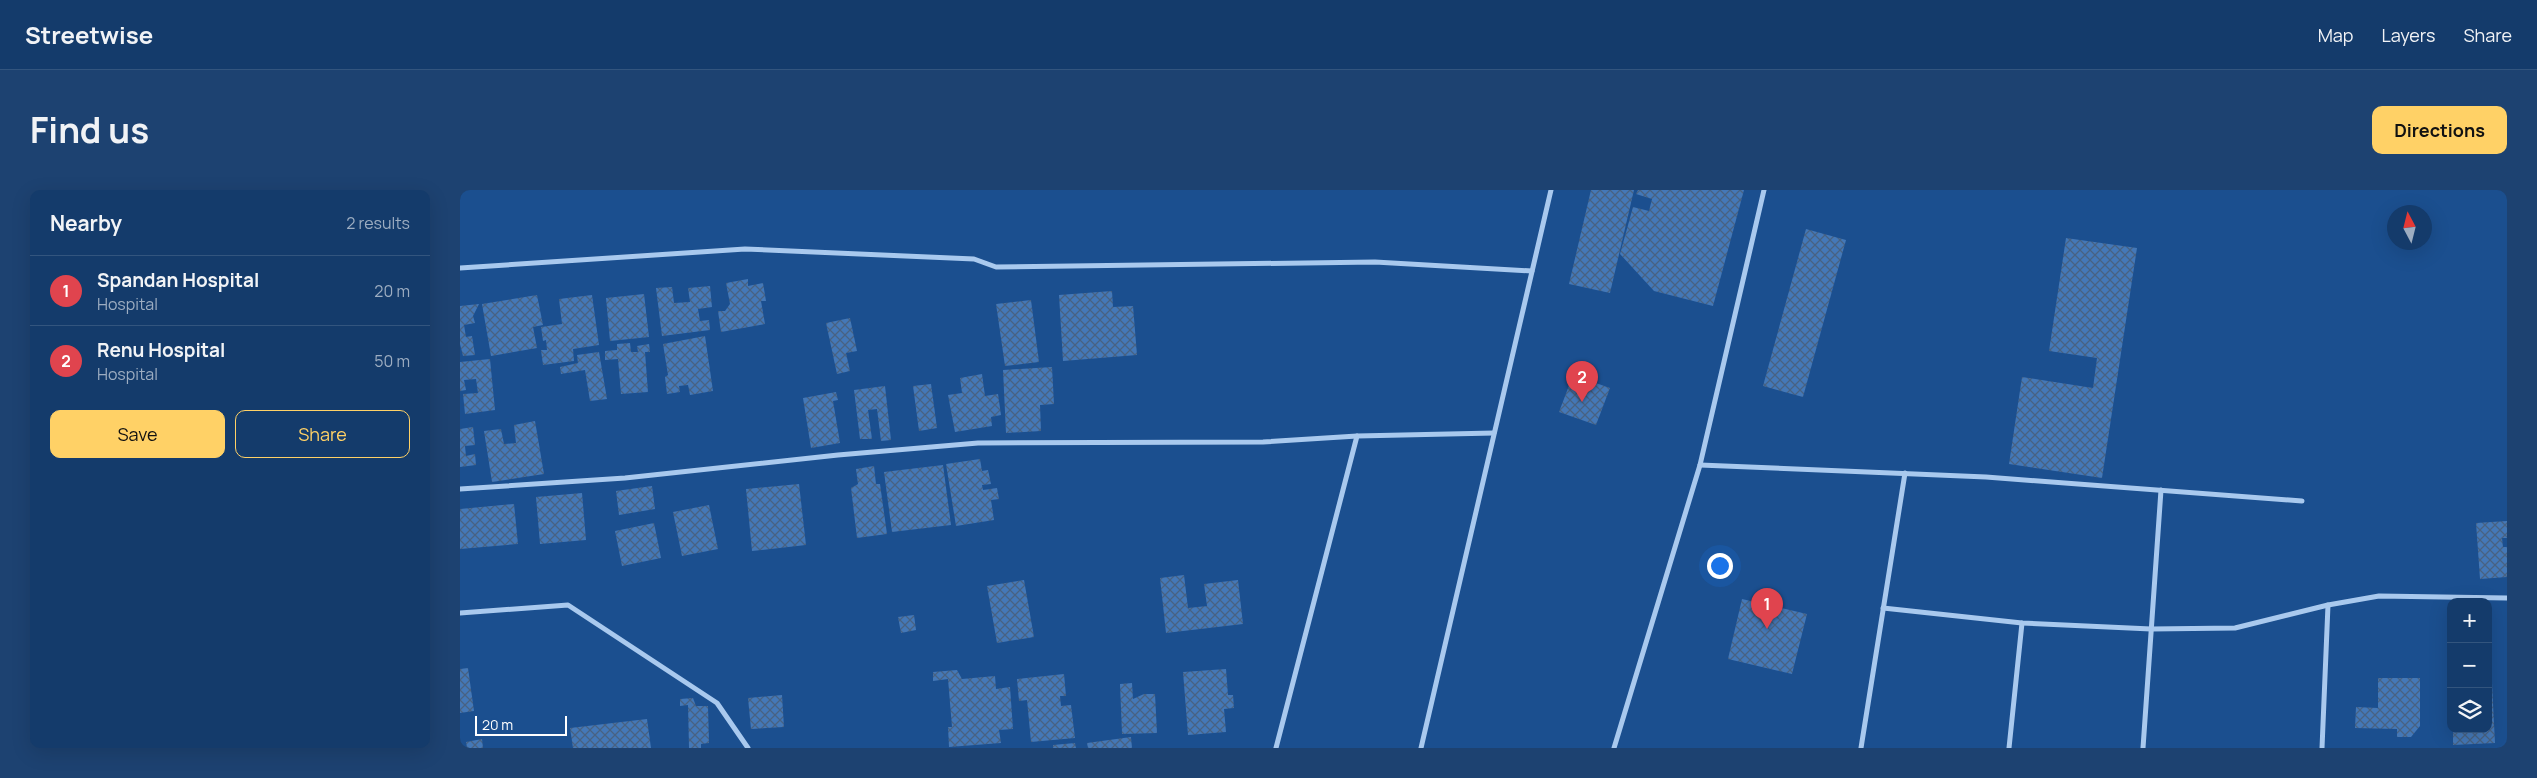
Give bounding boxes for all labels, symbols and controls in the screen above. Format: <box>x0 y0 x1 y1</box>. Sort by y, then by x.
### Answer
text: Streetwise <box>25 18 153 51</box>
text: Map <box>2318 23 2353 47</box>
text: Layers <box>2381 23 2435 47</box>
text: Share <box>2463 23 2512 47</box>
text: Find us <box>30 106 149 154</box>
button: Directions <box>2372 106 2507 154</box>
north arrow <box>2387 205 2432 250</box>
text: Nearby <box>50 209 122 237</box>
text: 2 results <box>346 212 410 234</box>
text: Spandan Hospital <box>97 267 259 293</box>
text: 1 <box>62 280 70 302</box>
text: 20 m <box>374 280 410 302</box>
text: Hospital <box>97 293 158 315</box>
text: Renu Hospital <box>97 337 225 363</box>
text: 2 <box>61 350 71 372</box>
text: 50 m <box>374 350 410 372</box>
pin: 2 <box>1566 361 1598 402</box>
text: Hospital <box>97 363 158 385</box>
button: Save <box>50 410 225 458</box>
button: Share <box>235 410 410 458</box>
your location <box>1707 553 1733 579</box>
pin: 1 <box>1751 588 1783 629</box>
map controls <box>2447 598 2492 733</box>
button: + <box>2447 598 2492 643</box>
button: − <box>2447 643 2492 688</box>
button: layers <box>2447 688 2492 733</box>
scale bar <box>475 713 568 736</box>
text: 20 m <box>482 715 513 734</box>

